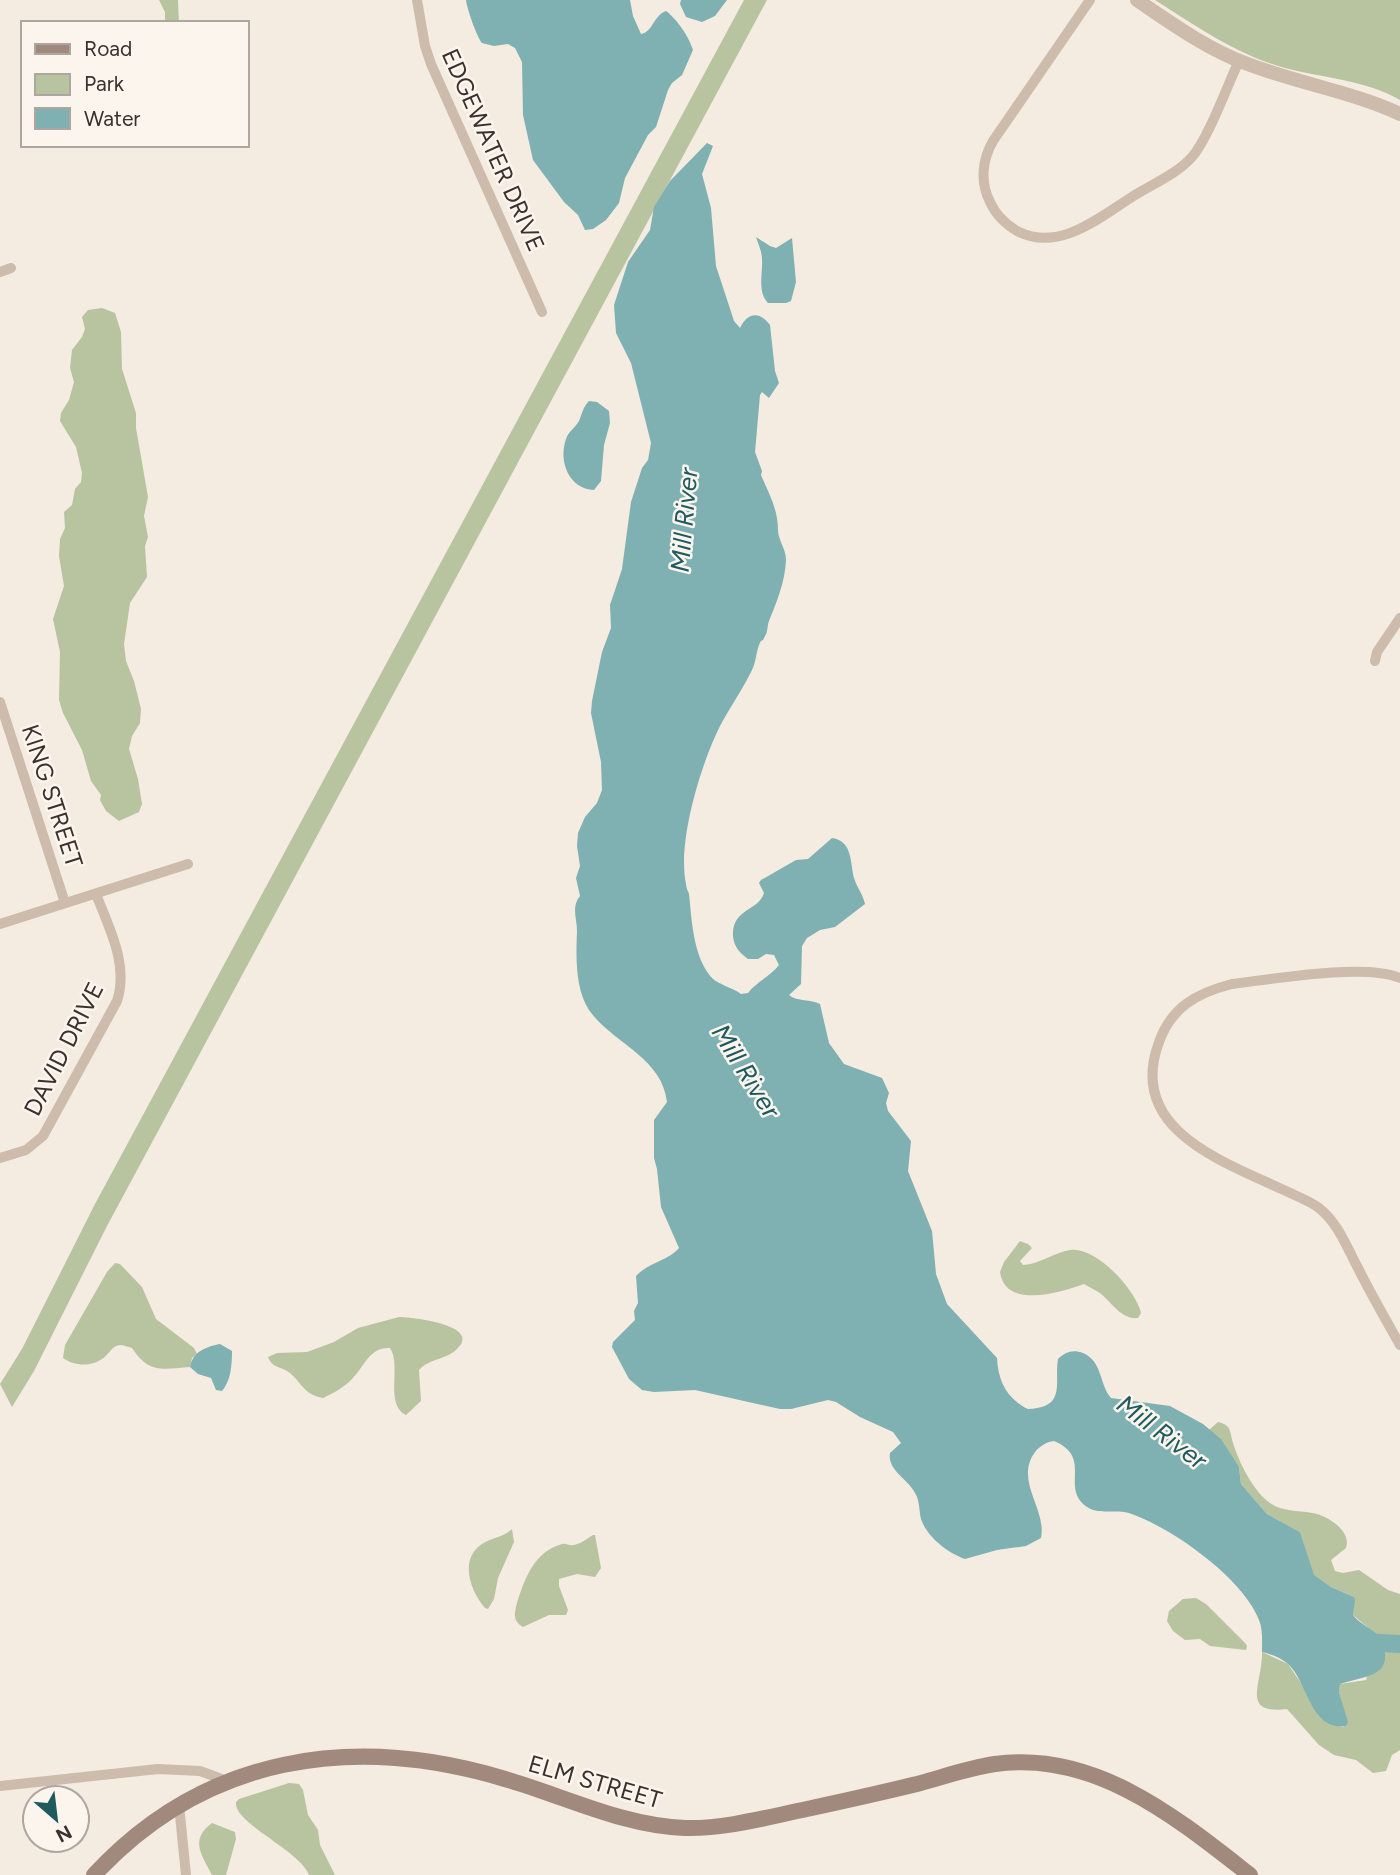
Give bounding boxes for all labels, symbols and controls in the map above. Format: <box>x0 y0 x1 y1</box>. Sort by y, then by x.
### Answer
legend <box>21 21 248 147</box>
text: Road <box>84 36 132 61</box>
street label: EDGEWATER DRIVE <box>436 44 551 256</box>
text: Park <box>84 71 125 96</box>
text: Water <box>84 106 140 131</box>
water label: Mill River <box>663 465 705 574</box>
street label: KING STREET <box>16 721 89 871</box>
street label: DAVID DRIVE <box>17 977 110 1120</box>
water label: Mill River <box>705 1018 788 1125</box>
water label: Mill River <box>1111 1388 1214 1477</box>
street label: ELM STREET <box>525 1749 665 1814</box>
north arrow <box>21 1784 91 1854</box>
text: N <box>52 1820 76 1847</box>

